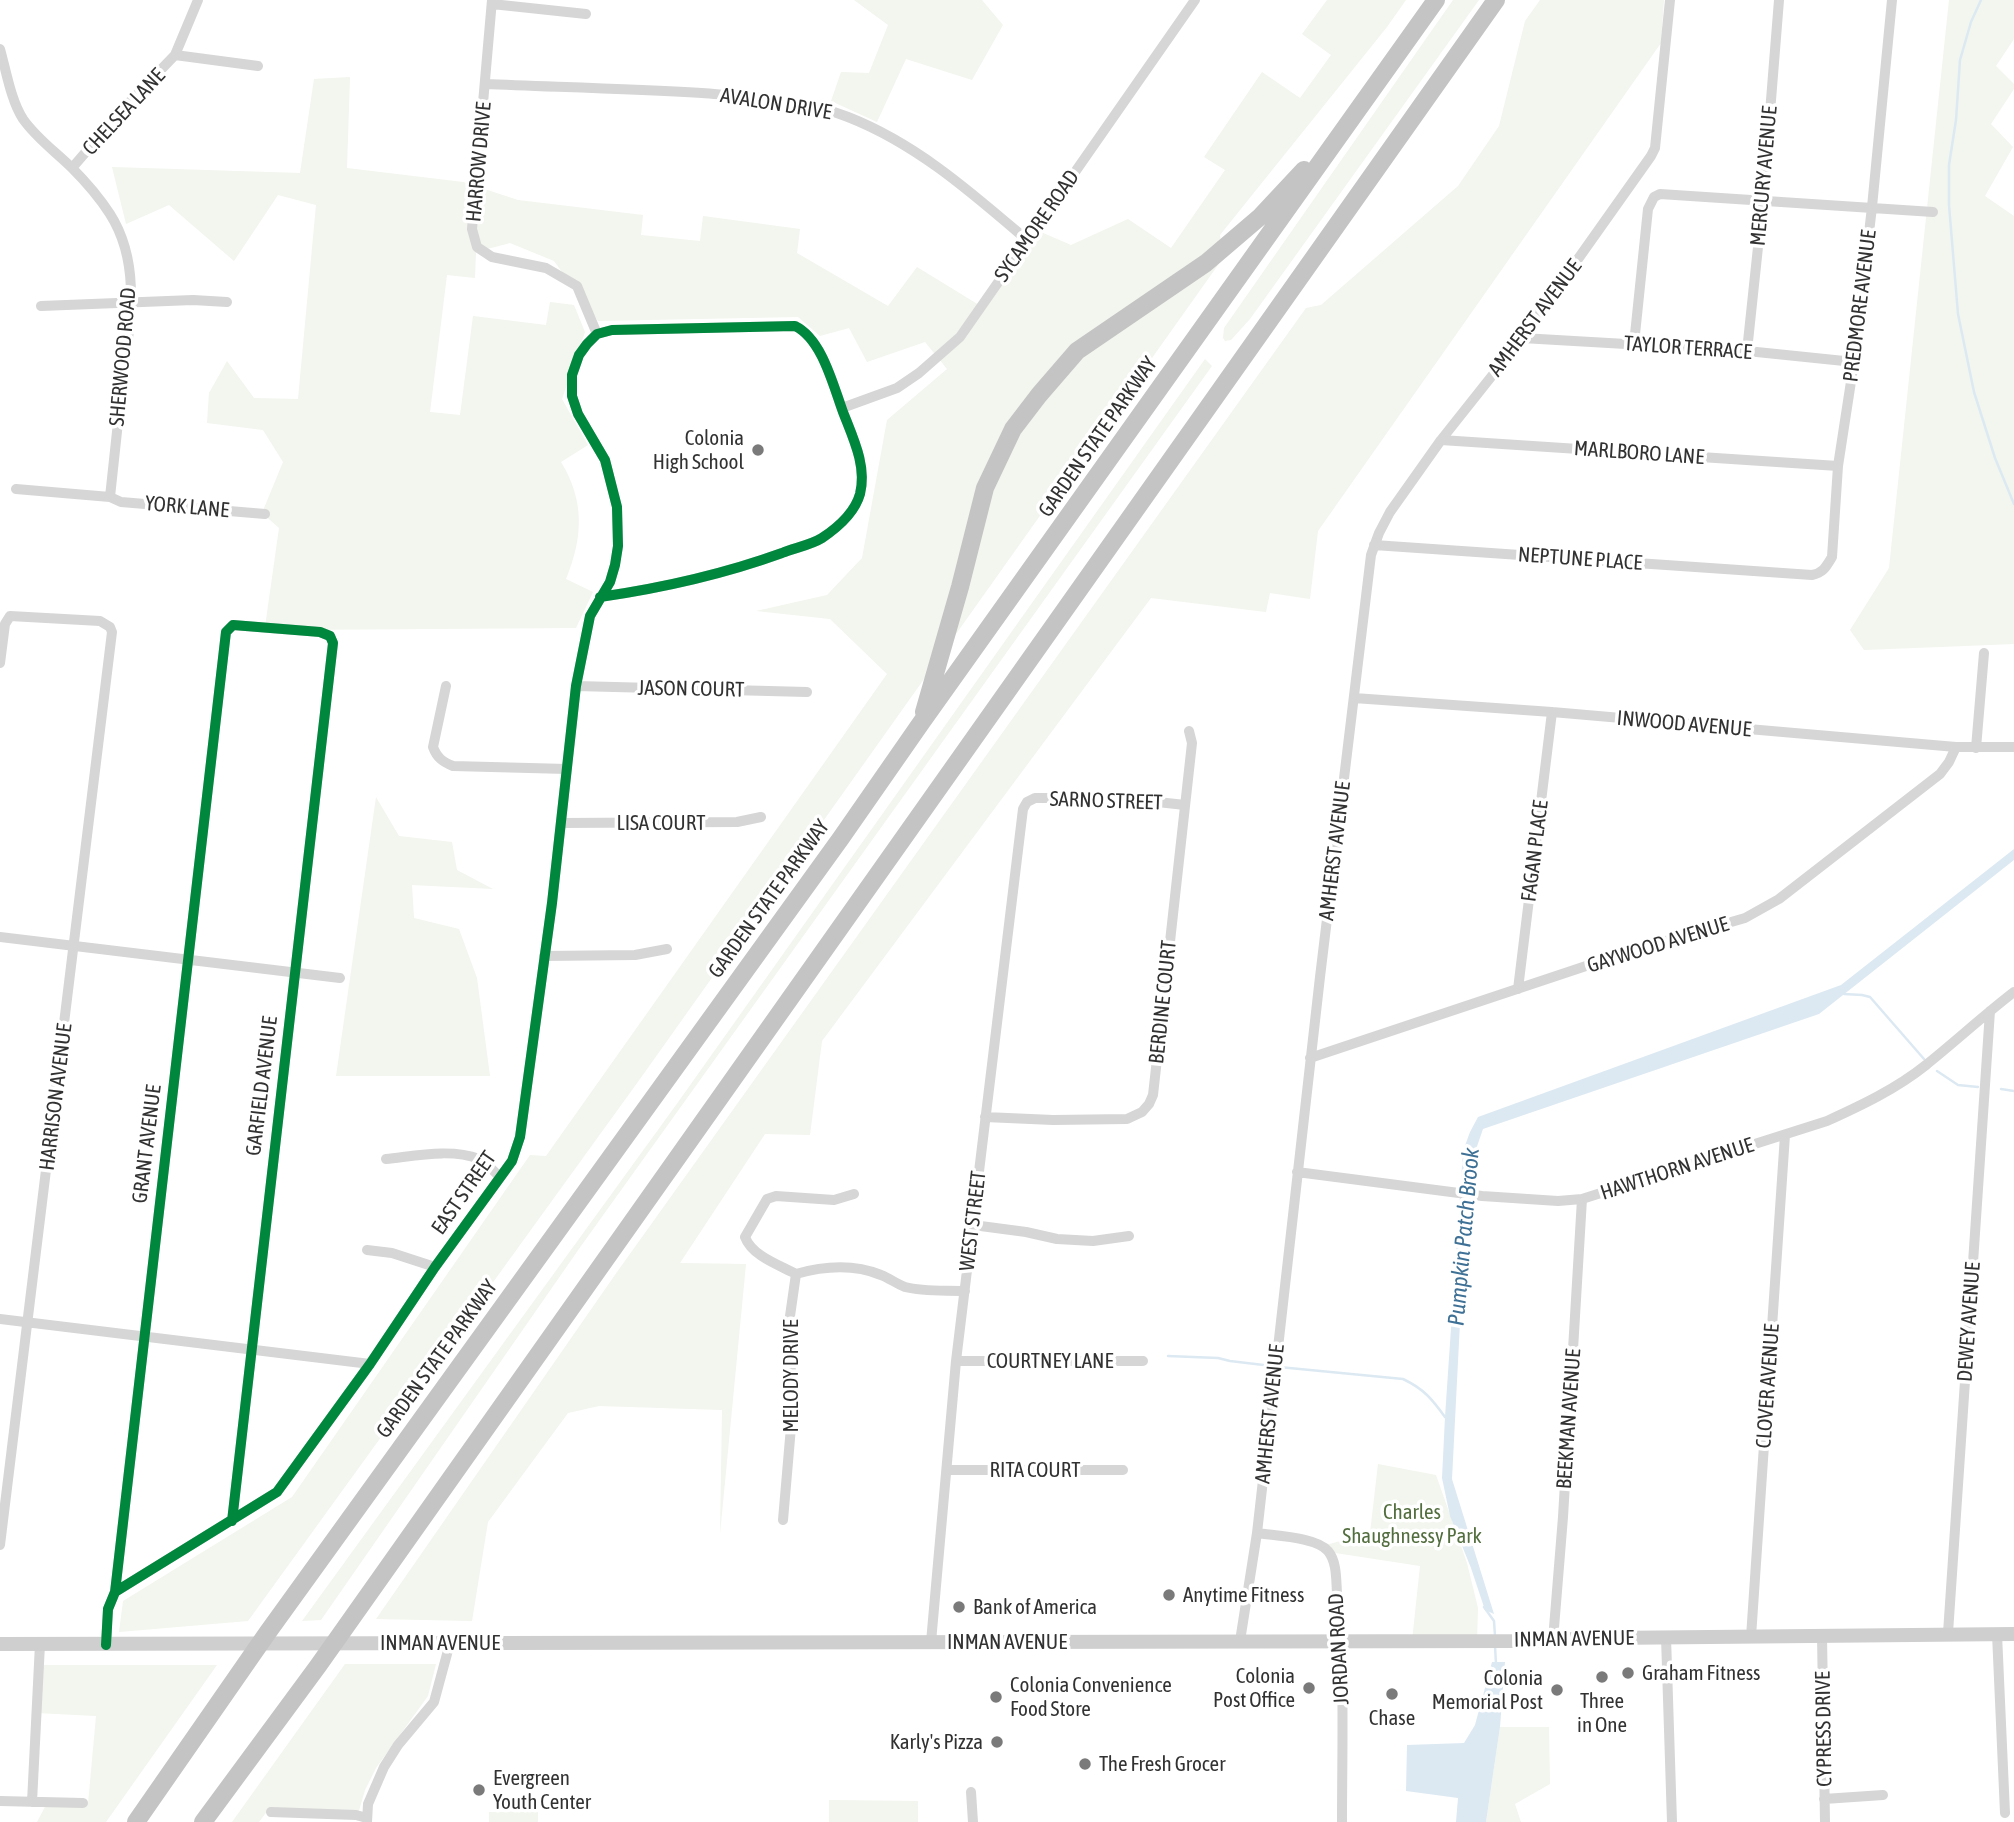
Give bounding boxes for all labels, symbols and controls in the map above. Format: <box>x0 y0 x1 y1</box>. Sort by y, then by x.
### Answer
street label: CHELSEA LANE <box>77 63 171 161</box>
street label: AVALON DRIVE <box>719 83 833 125</box>
street label: HARROW DRIVE <box>461 101 497 223</box>
street label: MERCURY AVENUE <box>1745 105 1783 247</box>
street label: SYCAMORE ROAD <box>989 165 1085 287</box>
street label: PREDMORE AVENUE <box>1838 229 1882 383</box>
street label: AMHERST AVENUE <box>1483 255 1587 381</box>
street label: SHERWOOD ROAD <box>104 287 142 427</box>
street label: TAYLOR TERRACE <box>1623 331 1753 365</box>
street label: GARDEN STATE PARKWAY <box>1033 352 1163 522</box>
place label: Colonia High School <box>653 425 744 475</box>
street label: MARLBORO LANE <box>1573 436 1705 470</box>
marker: Colonia High School <box>750 442 766 458</box>
street label: YORK LANE <box>144 491 230 523</box>
street label: NEPTUNE PLACE <box>1517 542 1643 576</box>
street label: JASON COURT <box>637 675 745 703</box>
street label: INWOOD AVENUE <box>1616 706 1752 742</box>
street label: AMHERST AVENUE <box>1314 780 1356 922</box>
street label: SARNO STREET <box>1049 786 1163 816</box>
street label: FAGAN PLACE <box>1516 799 1554 903</box>
street label: LISA COURT <box>617 810 705 836</box>
street label: GARDEN STATE PARKWAY <box>703 815 835 983</box>
street label: GAYWOOD AVENUE <box>1584 912 1732 978</box>
street label: BERDINE COURT <box>1144 939 1182 1065</box>
street label: GARFIELD AVENUE <box>241 1015 283 1157</box>
street label: HARRISON AVENUE <box>34 1022 78 1172</box>
street label: GRANT AVENUE <box>127 1083 167 1205</box>
street label: HAWTHORN AVENUE <box>1597 1132 1757 1206</box>
street label: EAST STREET <box>426 1147 502 1239</box>
water label: Pumpkin Patch Brook <box>1442 1147 1486 1327</box>
street label: WEST STREET <box>954 1169 992 1273</box>
street label: DEWEY AVENUE <box>1952 1261 1986 1383</box>
street label: GARDEN STATE PARKWAY <box>371 1275 503 1443</box>
street label: MELODY DRIVE <box>778 1319 804 1433</box>
street label: CLOVER AVENUE <box>1751 1323 1785 1449</box>
street label: AMHERST AVENUE <box>1250 1343 1290 1485</box>
street label: COURTNEY LANE <box>987 1348 1113 1374</box>
street label: BEEKMAN AVENUE <box>1552 1348 1586 1490</box>
street label: RITA COURT <box>990 1457 1080 1483</box>
park label: Charles Shaughnessy Park <box>1342 1499 1482 1549</box>
place label: Anytime Fitness <box>1183 1582 1304 1608</box>
marker: Anytime Fitness <box>1161 1587 1177 1603</box>
street label: JORDAN ROAD <box>1324 1593 1354 1705</box>
place label: Bank of America <box>973 1594 1097 1620</box>
marker: Bank of America <box>951 1599 967 1615</box>
street label: INMAN AVENUE <box>1514 1625 1634 1653</box>
street label: INMAN AVENUE <box>947 1629 1067 1655</box>
street label: INMAN AVENUE <box>380 1630 500 1656</box>
place label: Graham Fitness <box>1642 1660 1761 1686</box>
place label: Colonia Post Office <box>1213 1663 1295 1713</box>
place label: Colonia Memorial Post <box>1432 1665 1543 1715</box>
marker: Graham Fitness <box>1620 1665 1636 1681</box>
marker: Three in One <box>1594 1669 1610 1685</box>
street label: CYPRESS DRIVE <box>1810 1671 1838 1787</box>
place label: Colonia Convenience Food Store <box>1010 1672 1172 1722</box>
marker: Colonia Post Office <box>1301 1680 1317 1696</box>
marker: Colonia Memorial Post <box>1549 1682 1565 1698</box>
marker: Chase <box>1384 1686 1400 1702</box>
place label: Three in One <box>1577 1688 1627 1738</box>
marker: Colonia Convenience Food Store <box>988 1689 1004 1705</box>
place label: Chase <box>1369 1705 1415 1731</box>
place label: Karly's Pizza <box>890 1729 983 1755</box>
marker: Karly's Pizza <box>989 1734 1005 1750</box>
place label: The Fresh Grocer <box>1099 1751 1225 1777</box>
marker: The Fresh Grocer <box>1077 1756 1093 1772</box>
place label: Evergreen Youth Center <box>493 1765 591 1815</box>
marker: Evergreen Youth Center <box>471 1782 487 1798</box>

